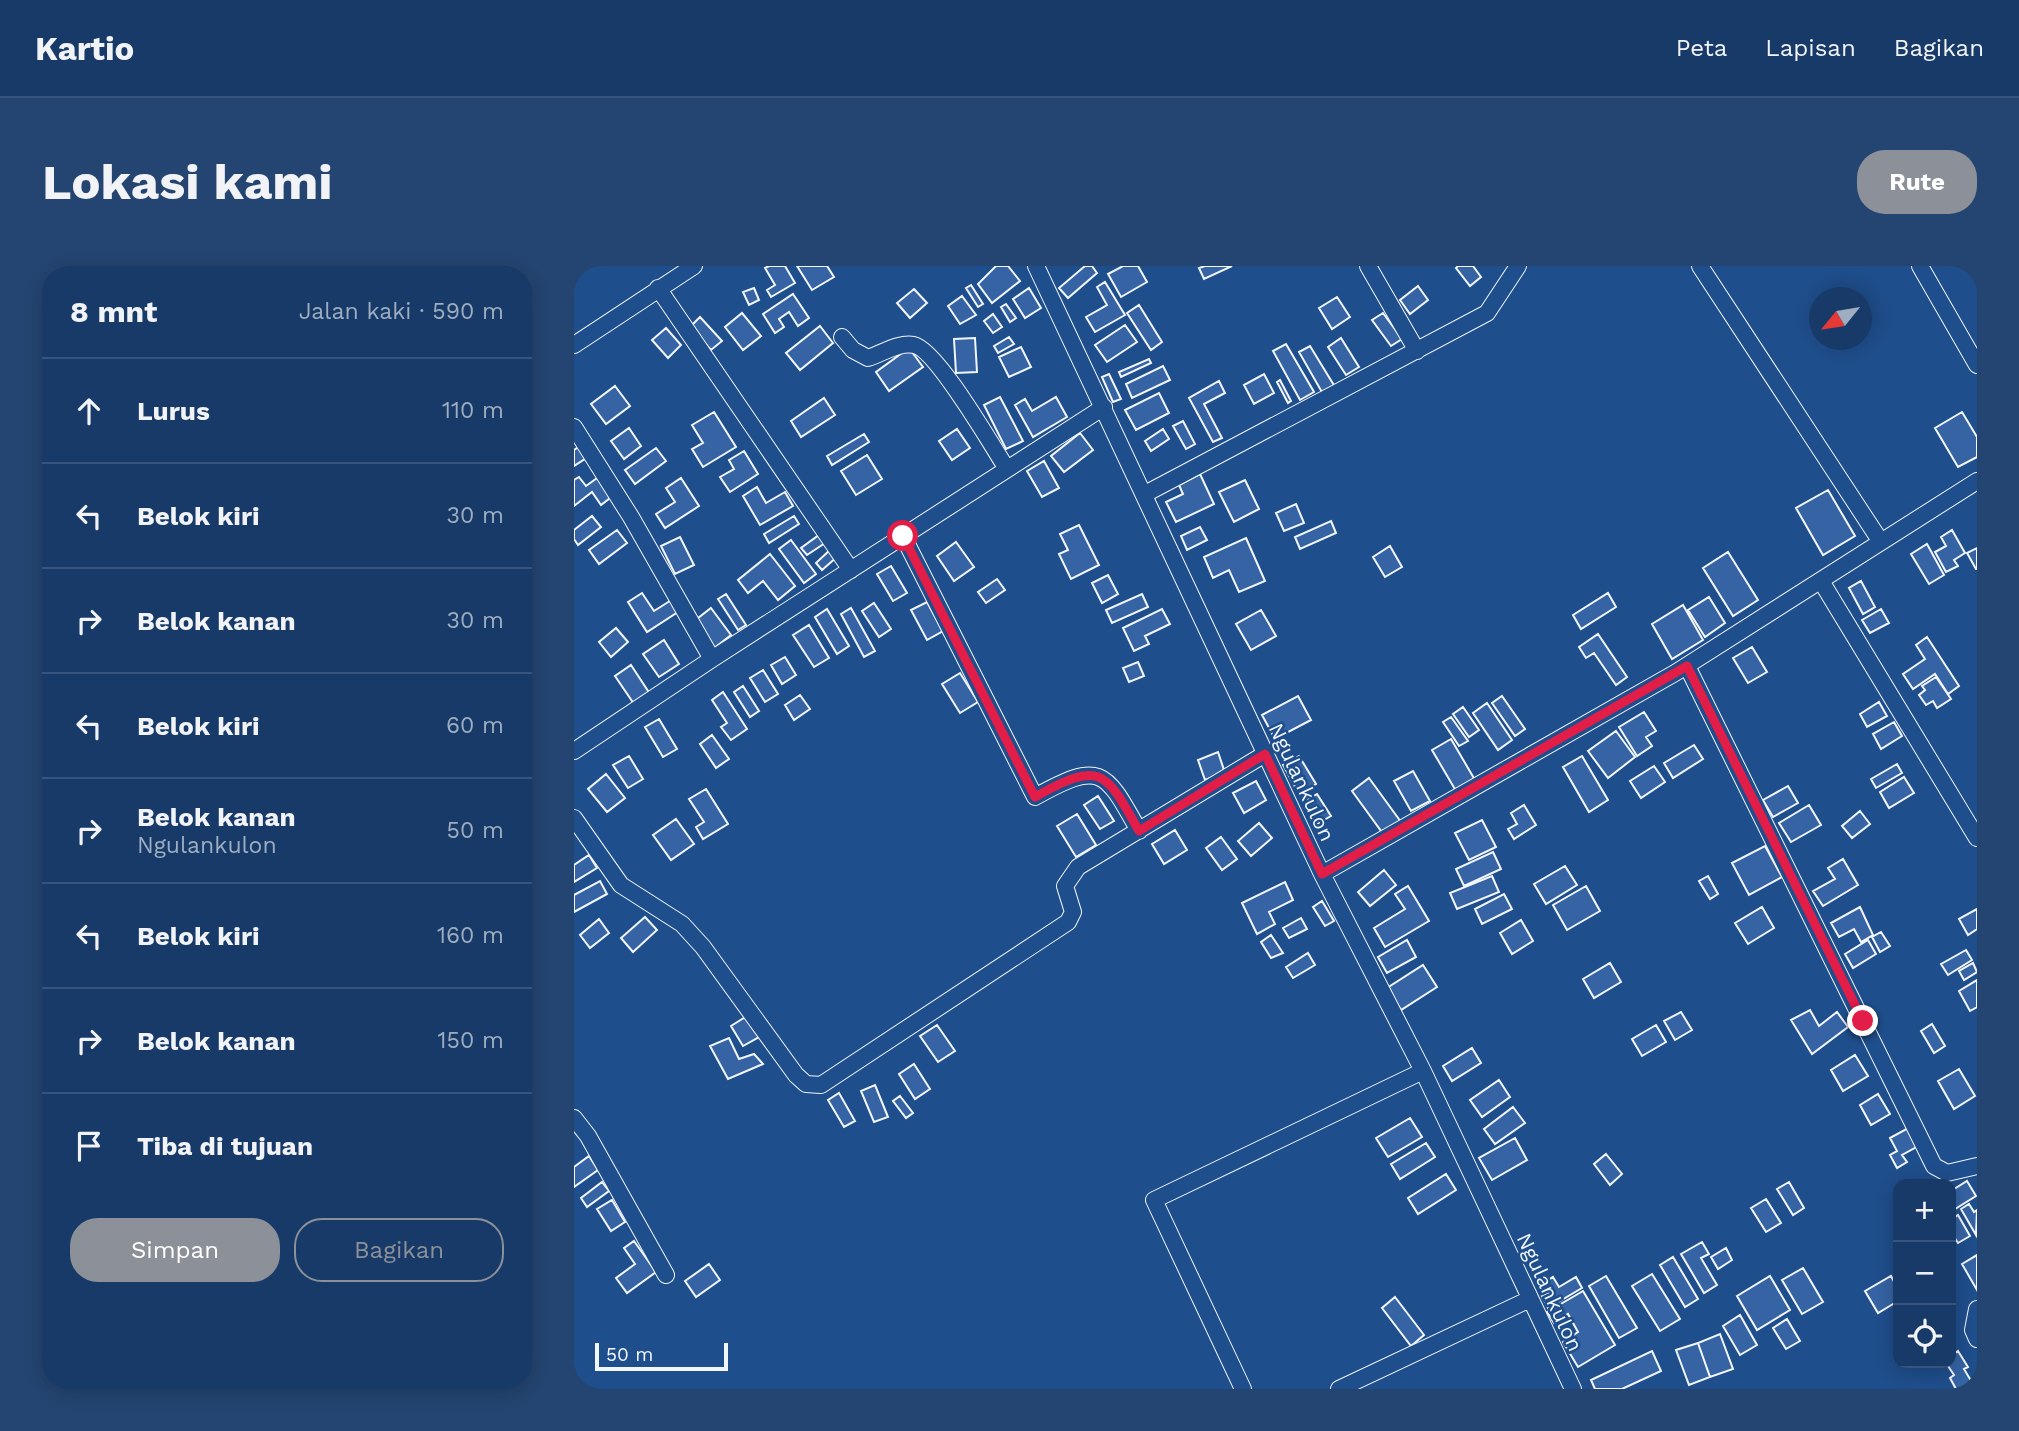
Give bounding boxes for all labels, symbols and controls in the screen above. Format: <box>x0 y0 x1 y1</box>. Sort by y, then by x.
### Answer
text: Kartio <box>35 29 134 68</box>
text: Peta <box>1676 34 1727 62</box>
text: Lapisan <box>1765 34 1856 62</box>
text: Bagikan <box>1894 34 1984 62</box>
button: Rute <box>1857 150 1977 214</box>
text: Lokasi kami <box>42 153 333 211</box>
north arrow <box>1809 287 1872 350</box>
text: 8 mnt <box>70 294 157 329</box>
text: Jalan kaki · 590 m <box>299 298 504 325</box>
icon: ahead <box>70 392 108 430</box>
text: Lurus <box>137 396 210 426</box>
text: 110 m <box>442 397 504 424</box>
icon: left <box>70 497 108 535</box>
text: Belok kiri <box>137 501 260 531</box>
text: 30 m <box>447 502 504 529</box>
route start <box>887 520 918 551</box>
icon: right <box>70 602 108 640</box>
text: Belok kanan <box>137 606 296 636</box>
text: 30 m <box>447 607 504 634</box>
icon: left <box>70 707 108 745</box>
text: Belok kiri <box>137 711 260 741</box>
text: 60 m <box>446 712 504 739</box>
street label: Ngulankulon <box>1264 719 1340 845</box>
text: Belok kanan <box>137 802 296 832</box>
icon: right <box>70 812 108 850</box>
text: 50 m <box>447 817 504 844</box>
text: Ngulankulon <box>137 832 277 859</box>
icon: left <box>70 917 108 955</box>
text: Belok kiri <box>137 921 260 951</box>
text: 160 m <box>437 922 504 949</box>
route end <box>1847 1005 1878 1036</box>
icon: right <box>70 1022 108 1060</box>
text: Belok kanan <box>137 1026 296 1056</box>
text: 150 m <box>438 1027 504 1054</box>
icon: arrive <box>70 1127 108 1165</box>
text: Tiba di tujuan <box>137 1131 313 1161</box>
map controls <box>1893 1179 1956 1368</box>
button: + <box>1893 1179 1956 1242</box>
button: Simpan <box>70 1218 280 1282</box>
button: Bagikan <box>294 1218 504 1282</box>
street label: Ngulankulon <box>1512 1229 1588 1355</box>
button: − <box>1893 1242 1956 1305</box>
button: locate <box>1893 1305 1956 1368</box>
scale bar <box>595 1340 728 1372</box>
text: 50 m <box>606 1343 653 1366</box>

